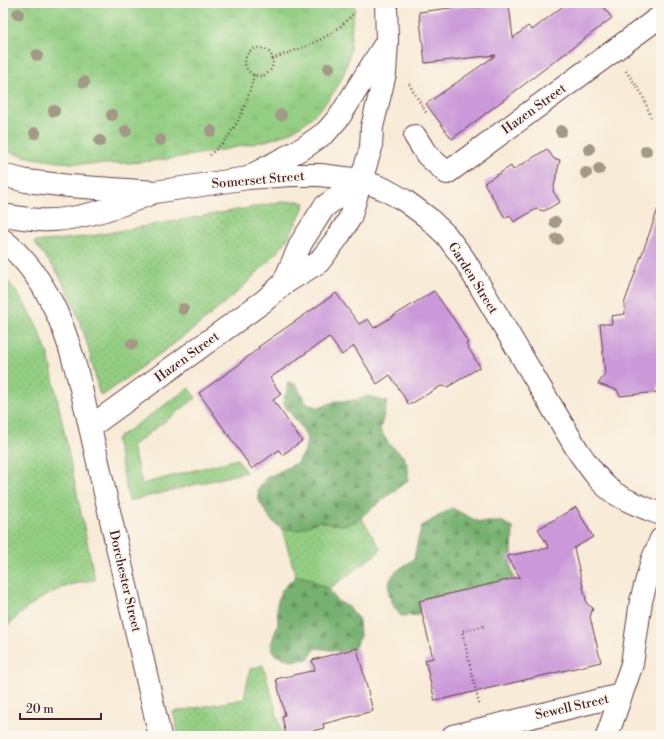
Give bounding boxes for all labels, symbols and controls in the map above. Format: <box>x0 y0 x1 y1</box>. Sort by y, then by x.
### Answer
street label: Hazen Street <box>499 80 570 138</box>
street label: Somerset Street <box>211 168 306 192</box>
street label: Garden Street <box>445 239 502 317</box>
street label: Hazen Street <box>152 328 223 386</box>
street label: Dorchester Street <box>105 528 145 634</box>
street label: Sewell Street <box>534 691 611 723</box>
scale bar <box>20 695 101 721</box>
text: 20 m <box>26 702 54 717</box>

